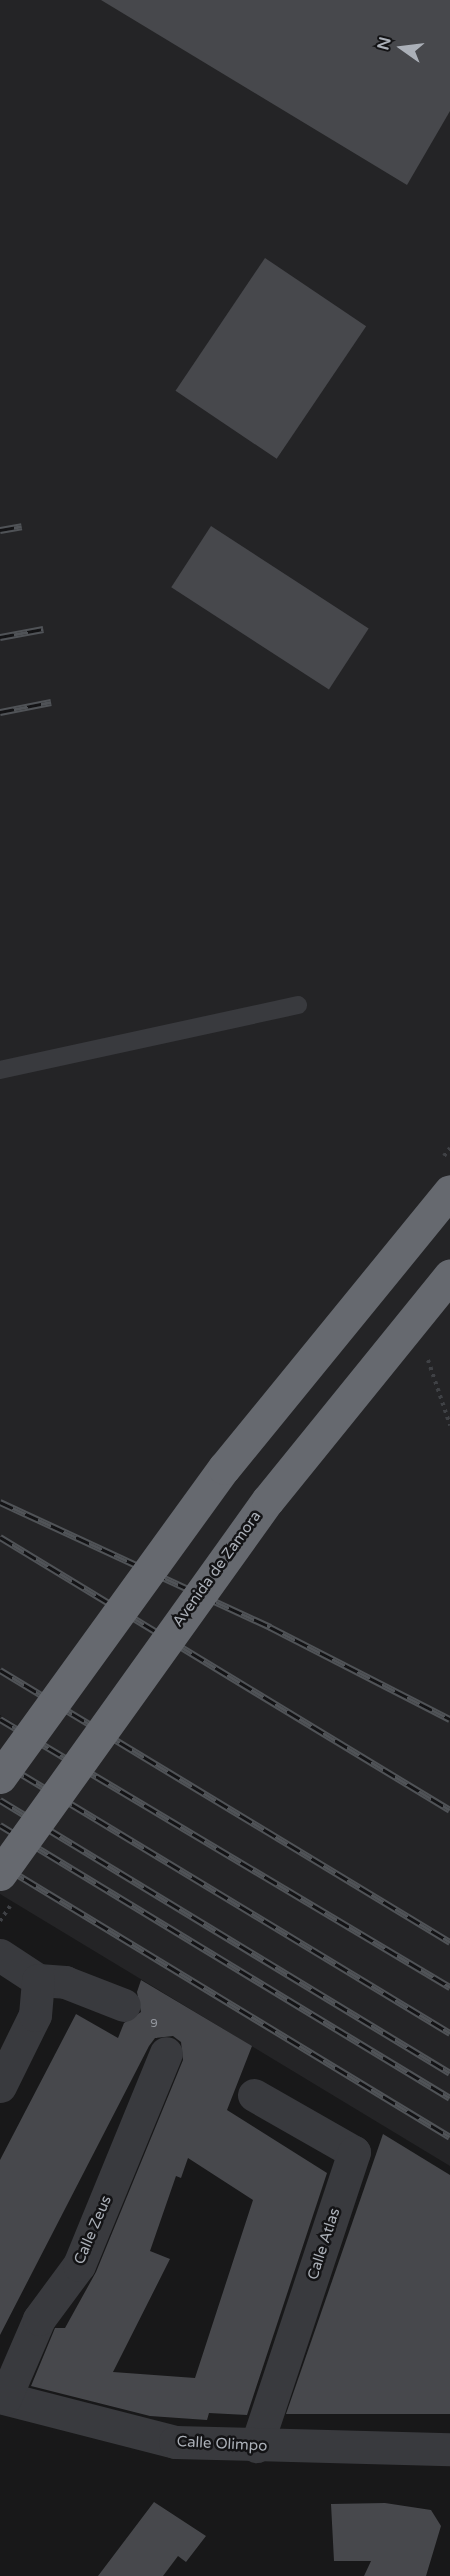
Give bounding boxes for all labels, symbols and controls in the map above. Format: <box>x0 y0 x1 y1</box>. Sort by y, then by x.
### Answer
north arrow <box>372 18 432 78</box>
text: N <box>373 35 396 52</box>
street label: Avenida de Zamora <box>169 1508 265 1630</box>
house number: 9 <box>150 2017 158 2031</box>
street label: Calle Zeus <box>70 2193 116 2267</box>
street label: Calle Atlas <box>304 2206 344 2282</box>
street label: Calle Olimpo <box>176 2433 268 2455</box>

